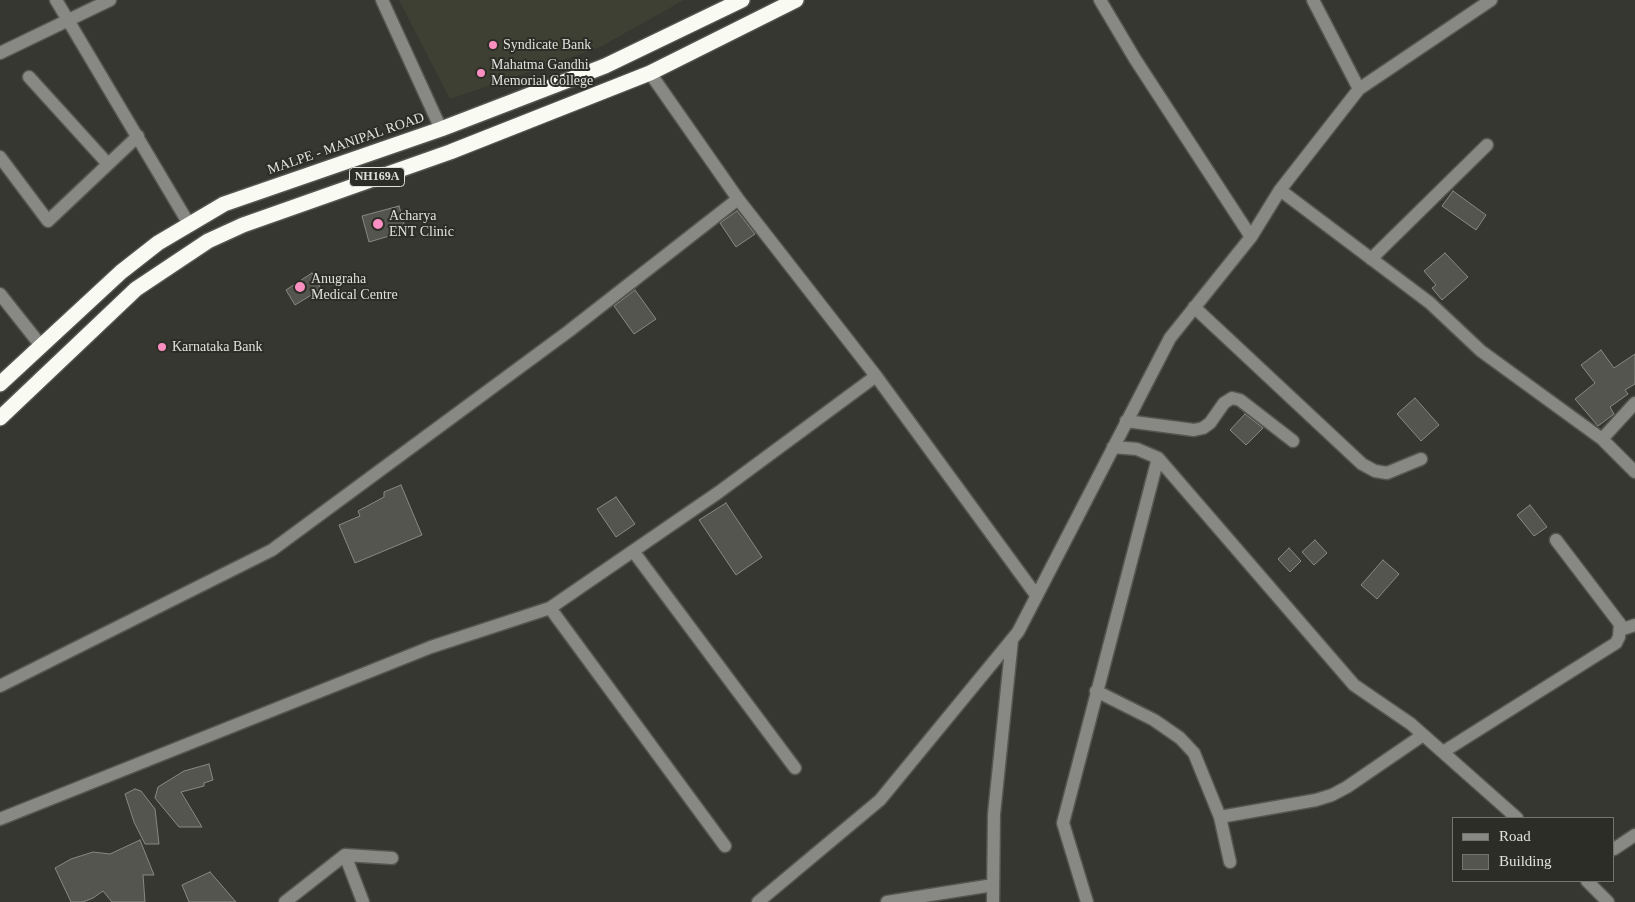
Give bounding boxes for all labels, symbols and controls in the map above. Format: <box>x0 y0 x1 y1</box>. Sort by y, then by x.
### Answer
place label: Syndicate Bank <box>503 37 591 53</box>
marker: Syndicate Bank <box>487 39 499 51</box>
place label: Mahatma Gandhi Memorial College <box>491 57 593 90</box>
marker: Mahatma Gandhi Memorial College <box>475 67 487 79</box>
street label: MALPE - MANIPAL ROAD <box>265 109 427 179</box>
road number: NH169A <box>350 168 404 186</box>
place label: Acharya ENT Clinic <box>389 208 454 240</box>
marker: Acharya ENT Clinic <box>371 217 385 231</box>
place label: Anugraha Medical Centre <box>311 271 398 304</box>
marker: Anugraha Medical Centre <box>293 280 307 294</box>
place label: Karnataka Bank <box>172 339 263 355</box>
marker: Karnataka Bank <box>156 341 168 353</box>
legend <box>1452 817 1615 882</box>
text: Road <box>1499 828 1531 844</box>
text: Building <box>1499 853 1552 869</box>

